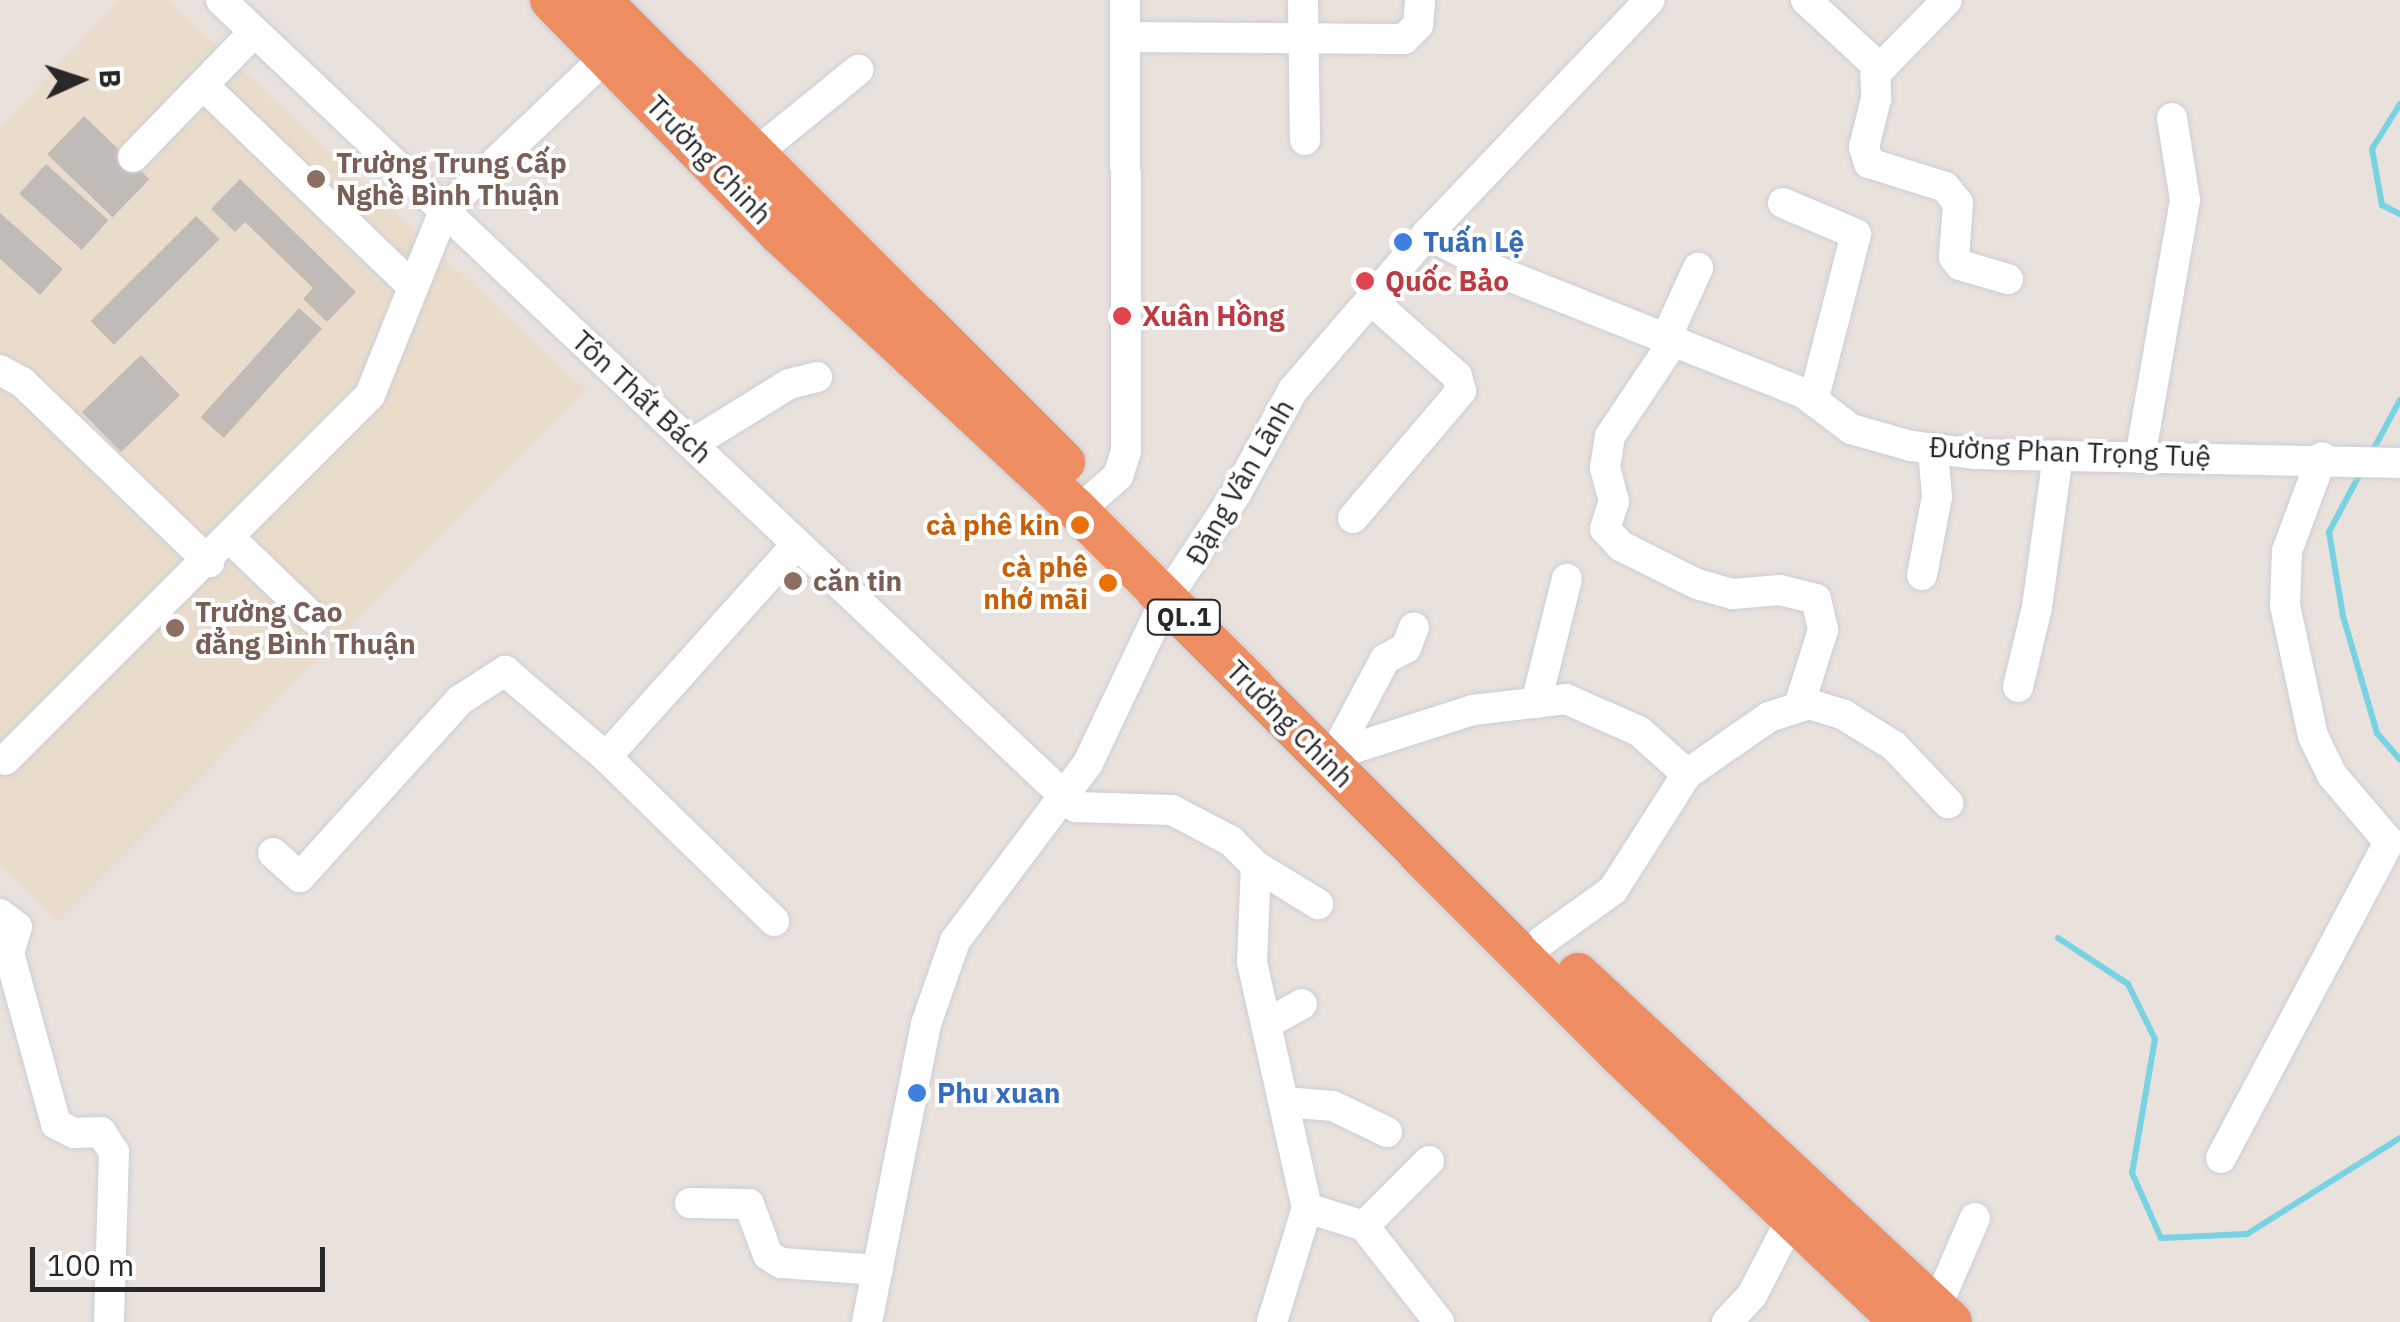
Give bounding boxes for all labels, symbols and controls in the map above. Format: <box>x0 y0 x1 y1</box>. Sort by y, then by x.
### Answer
north arrow <box>30 30 130 130</box>
text: B <box>91 68 129 89</box>
street label: Trường Chinh <box>639 89 779 231</box>
place label: Trường Trung Cấp Nghề Bình Thuận <box>336 146 567 212</box>
marker: Trường Trung Cấp Nghề Bình Thuận <box>305 168 327 190</box>
place label: Tuấn Lệ <box>1423 225 1524 259</box>
marker: Tuấn Lệ <box>1392 231 1414 253</box>
place label: Quốc Bảo <box>1385 264 1509 298</box>
marker: Quốc Bảo <box>1354 270 1376 292</box>
place label: Xuân Hồng <box>1142 299 1284 333</box>
marker: Xuân Hồng <box>1111 305 1133 327</box>
street label: Tôn Thất Bách <box>565 324 719 470</box>
street label: Đặng Văn Lãnh <box>1179 393 1301 571</box>
street label: Đường Phan Trọng Tuệ <box>1929 430 2211 474</box>
place label: cà phê kin <box>926 508 1060 542</box>
marker: cà phê kin <box>1069 514 1091 536</box>
place label: cà phê nhớ mãi <box>983 550 1088 616</box>
place label: căn tin <box>813 564 902 598</box>
marker: căn tin <box>782 570 804 592</box>
marker: cà phê nhớ mãi <box>1097 572 1119 594</box>
place label: Trường Cao đẳng Bình Thuận <box>195 595 416 661</box>
road number: QL.1 <box>1146 597 1222 637</box>
marker: Trường Cao đẳng Bình Thuận <box>164 617 186 639</box>
street label: Trường Chinh <box>1219 653 1361 795</box>
place label: Phu xuan <box>937 1076 1060 1110</box>
marker: Phu xuan <box>906 1082 928 1104</box>
scale bar <box>35 1227 330 1289</box>
text: 100 m <box>47 1245 134 1284</box>

